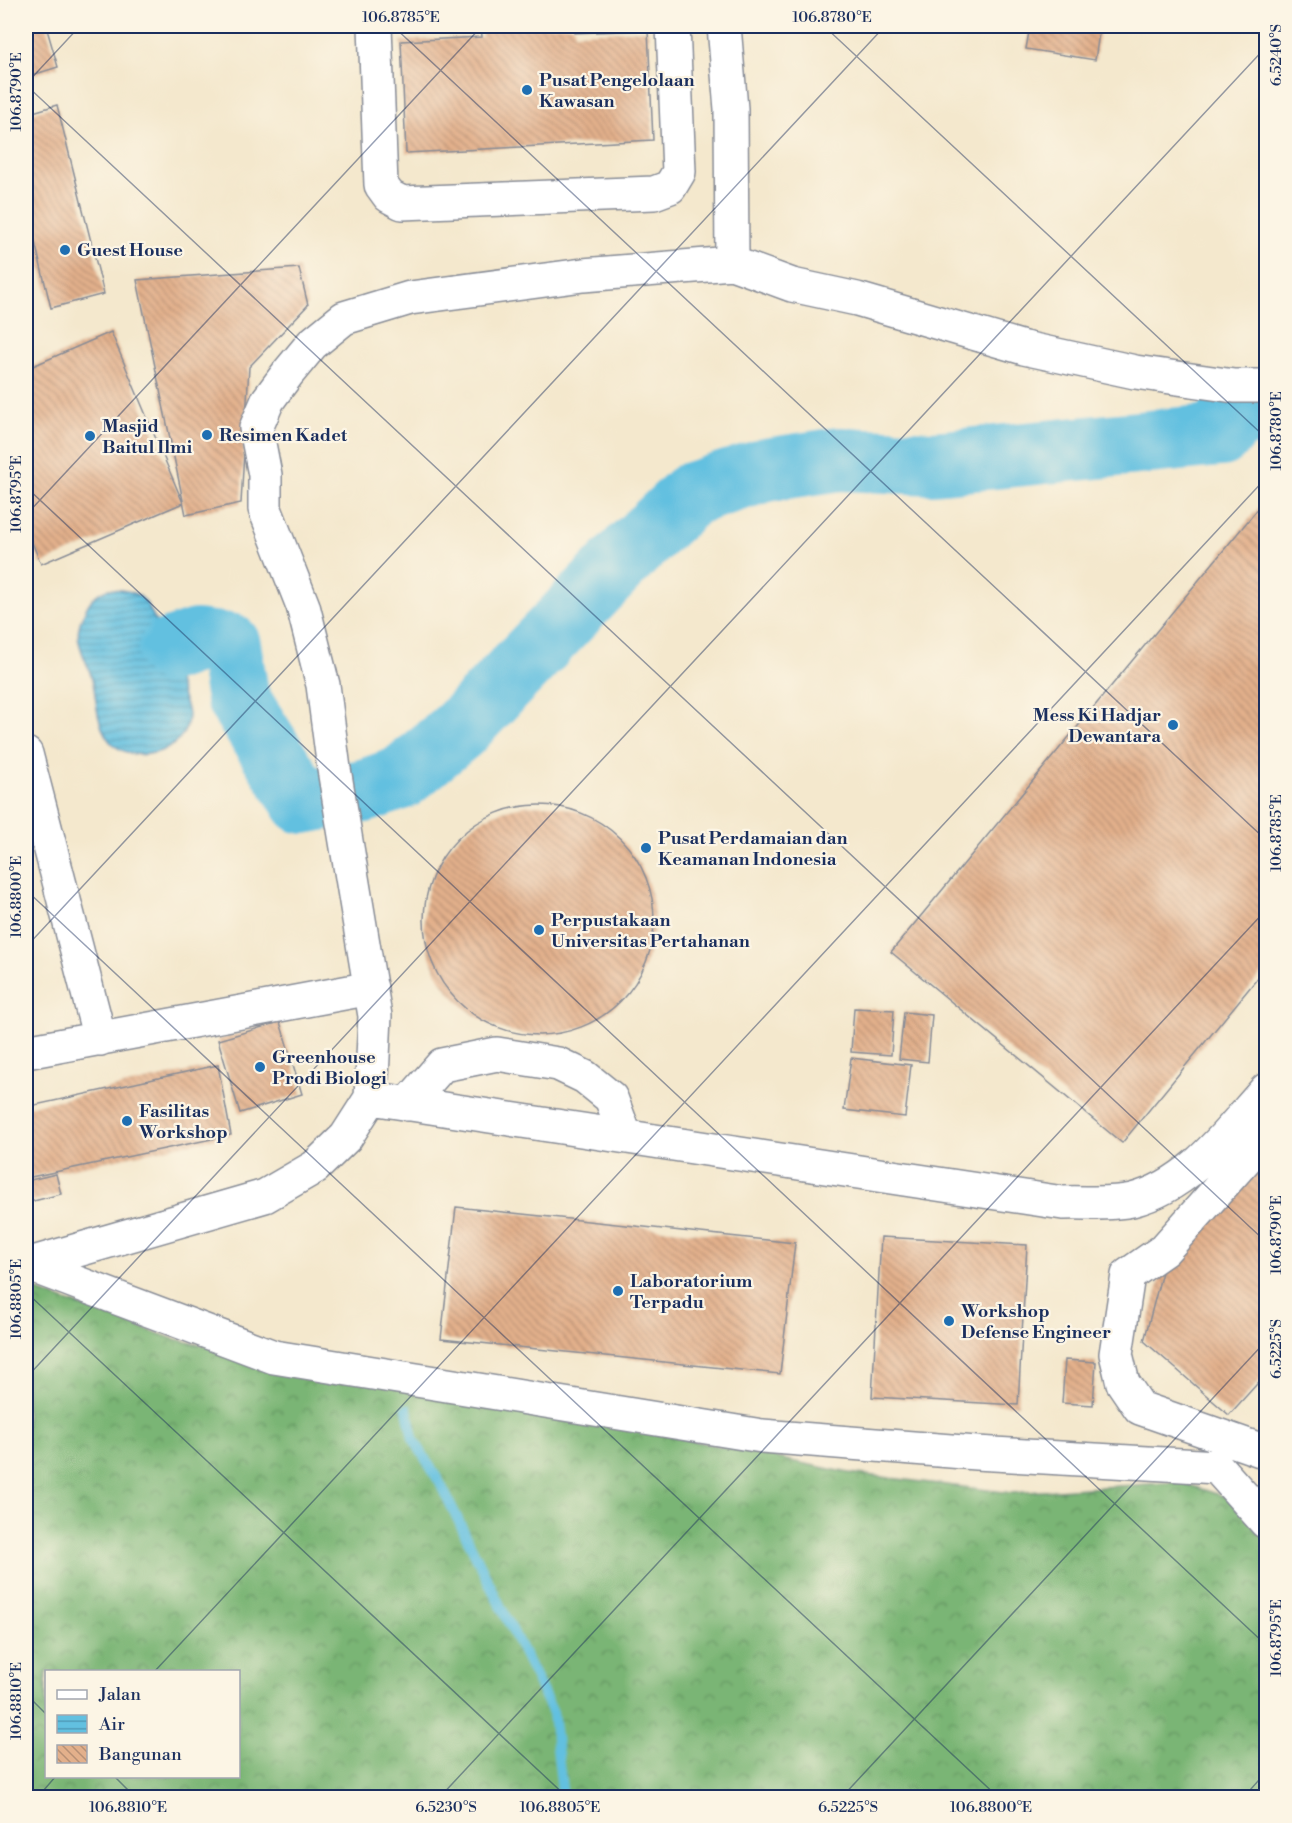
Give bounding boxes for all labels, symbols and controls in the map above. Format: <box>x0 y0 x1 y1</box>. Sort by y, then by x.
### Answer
text: 106.8785°E <box>362 8 440 27</box>
text: 106.8780°E <box>792 8 872 27</box>
text: 6.5240°S <box>1267 24 1286 86</box>
text: 106.8790°E <box>7 52 26 132</box>
place label: Pusat Pengelolaan Kawasan <box>539 69 695 113</box>
marker: Pusat Pengelolaan Kawasan <box>520 83 534 97</box>
place label: Guest House <box>77 239 183 262</box>
marker: Guest House <box>58 243 72 257</box>
text: 106.8780°E <box>1267 391 1286 471</box>
place label: Masjid Baitul Ilmi <box>102 415 192 459</box>
place label: Resimen Kadet <box>219 424 348 447</box>
marker: Resimen Kadet <box>200 428 214 442</box>
marker: Masjid Baitul Ilmi <box>83 429 97 443</box>
text: 106.8795°E <box>7 455 26 533</box>
place label: Mess Ki Hadjar Dewantara <box>1033 704 1161 748</box>
marker: Mess Ki Hadjar Dewantara <box>1166 718 1180 732</box>
text: 106.8785°E <box>1267 794 1286 872</box>
place label: Pusat Perdamaian dan Keamanan Indonesia <box>658 827 848 871</box>
marker: Pusat Perdamaian dan Keamanan Indonesia <box>639 841 653 855</box>
text: 106.8800°E <box>7 856 26 938</box>
place label: Perpustakaan Universitas Pertahanan <box>551 909 750 953</box>
marker: Perpustakaan Universitas Pertahanan <box>532 923 546 937</box>
place label: Greenhouse Prodi Biologi <box>272 1046 387 1090</box>
marker: Greenhouse Prodi Biologi <box>253 1060 267 1074</box>
place label: Fasilitas Workshop <box>138 1100 228 1144</box>
marker: Fasilitas Workshop <box>120 1114 134 1128</box>
text: 106.8790°E <box>1267 1195 1286 1275</box>
text: 106.8805°E <box>7 1259 26 1339</box>
place label: Laboratorium Terpadu <box>630 1270 753 1314</box>
marker: Laboratorium Terpadu <box>611 1284 625 1298</box>
place label: Workshop Defense Engineer <box>960 1300 1111 1344</box>
marker: Workshop Defense Engineer <box>942 1314 956 1328</box>
text: 6.5225°S <box>1267 1319 1286 1379</box>
text: 106.8795°E <box>1267 1599 1286 1677</box>
text: 106.8810°E <box>7 1662 26 1740</box>
legend <box>45 1670 240 1778</box>
text: Jalan <box>98 1683 141 1706</box>
text: Air <box>98 1713 125 1736</box>
text: Bangunan <box>98 1743 182 1766</box>
text: 106.8810°E <box>89 1798 167 1817</box>
text: 6.5230°S <box>415 1798 477 1817</box>
text: 106.8805°E <box>520 1798 600 1817</box>
text: 6.5225°S <box>818 1798 878 1817</box>
text: 106.8800°E <box>950 1798 1032 1817</box>

